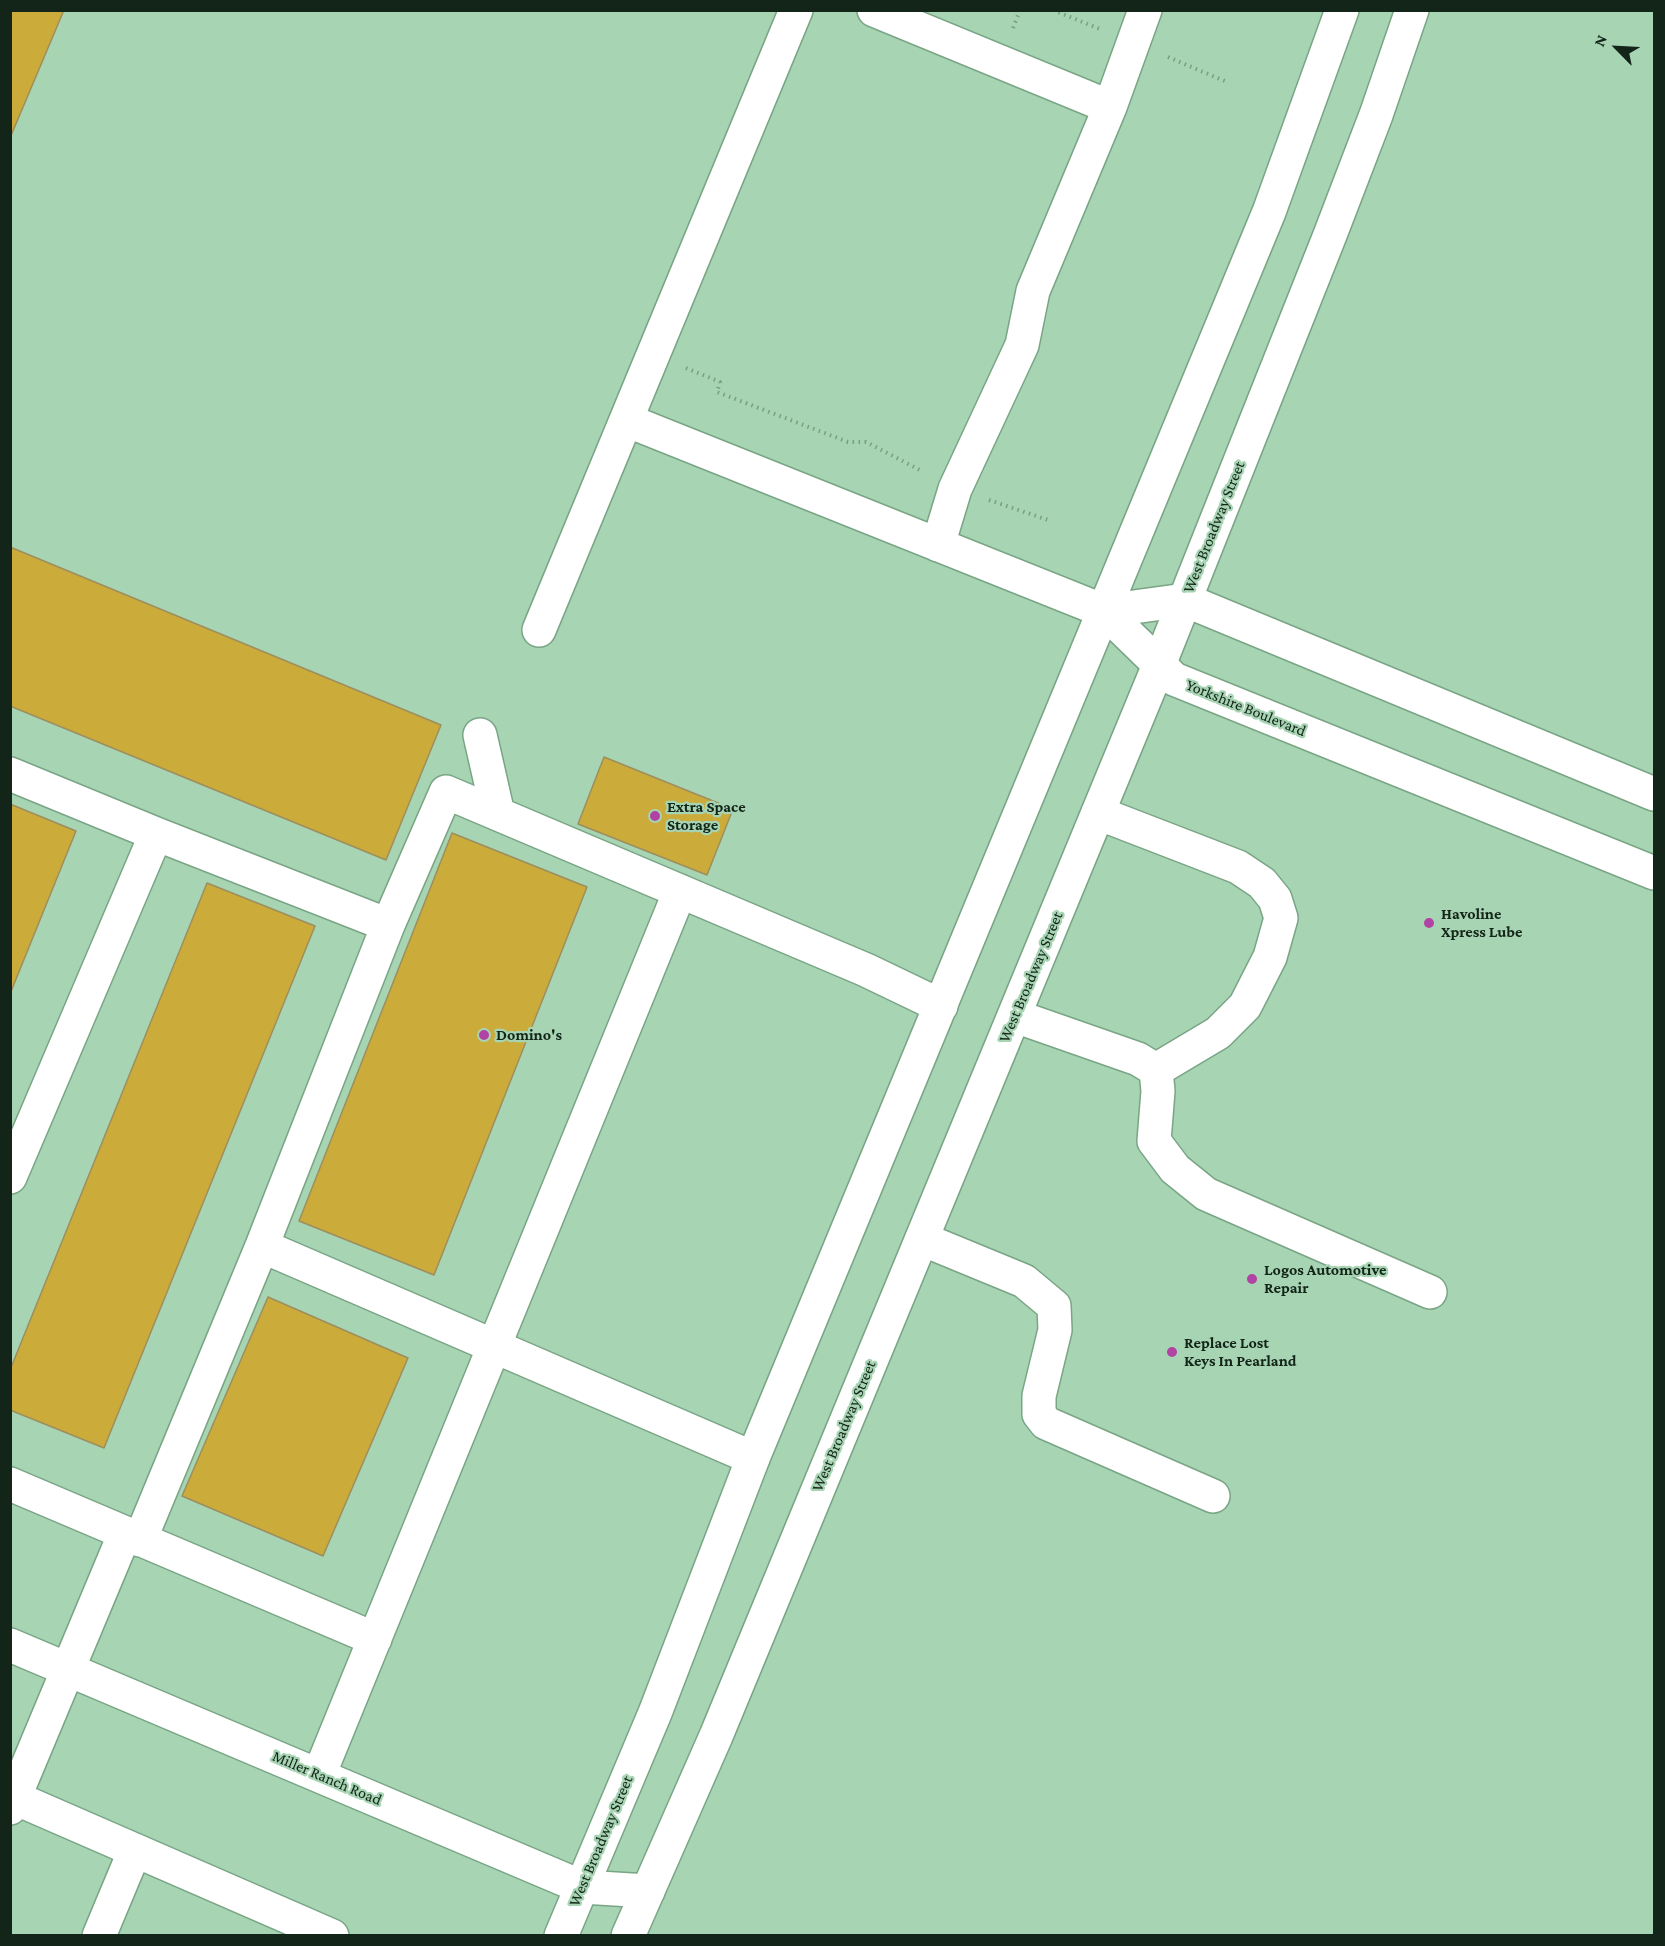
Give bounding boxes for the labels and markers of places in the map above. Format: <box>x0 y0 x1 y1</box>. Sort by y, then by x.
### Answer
place label: Extra Space Storage <box>667 797 746 835</box>
marker: Extra Space Storage <box>648 809 662 823</box>
place label: Havoline Xpress Lube <box>1441 904 1522 942</box>
marker: Havoline Xpress Lube <box>1422 916 1436 930</box>
place label: Domino's <box>496 1025 562 1045</box>
marker: Domino's <box>477 1028 491 1042</box>
place label: Logos Automotive Repair <box>1264 1260 1386 1298</box>
marker: Logos Automotive Repair <box>1245 1272 1259 1286</box>
place label: Replace Lost Keys In Pearland <box>1184 1333 1297 1371</box>
marker: Replace Lost Keys In Pearland <box>1165 1345 1179 1359</box>

